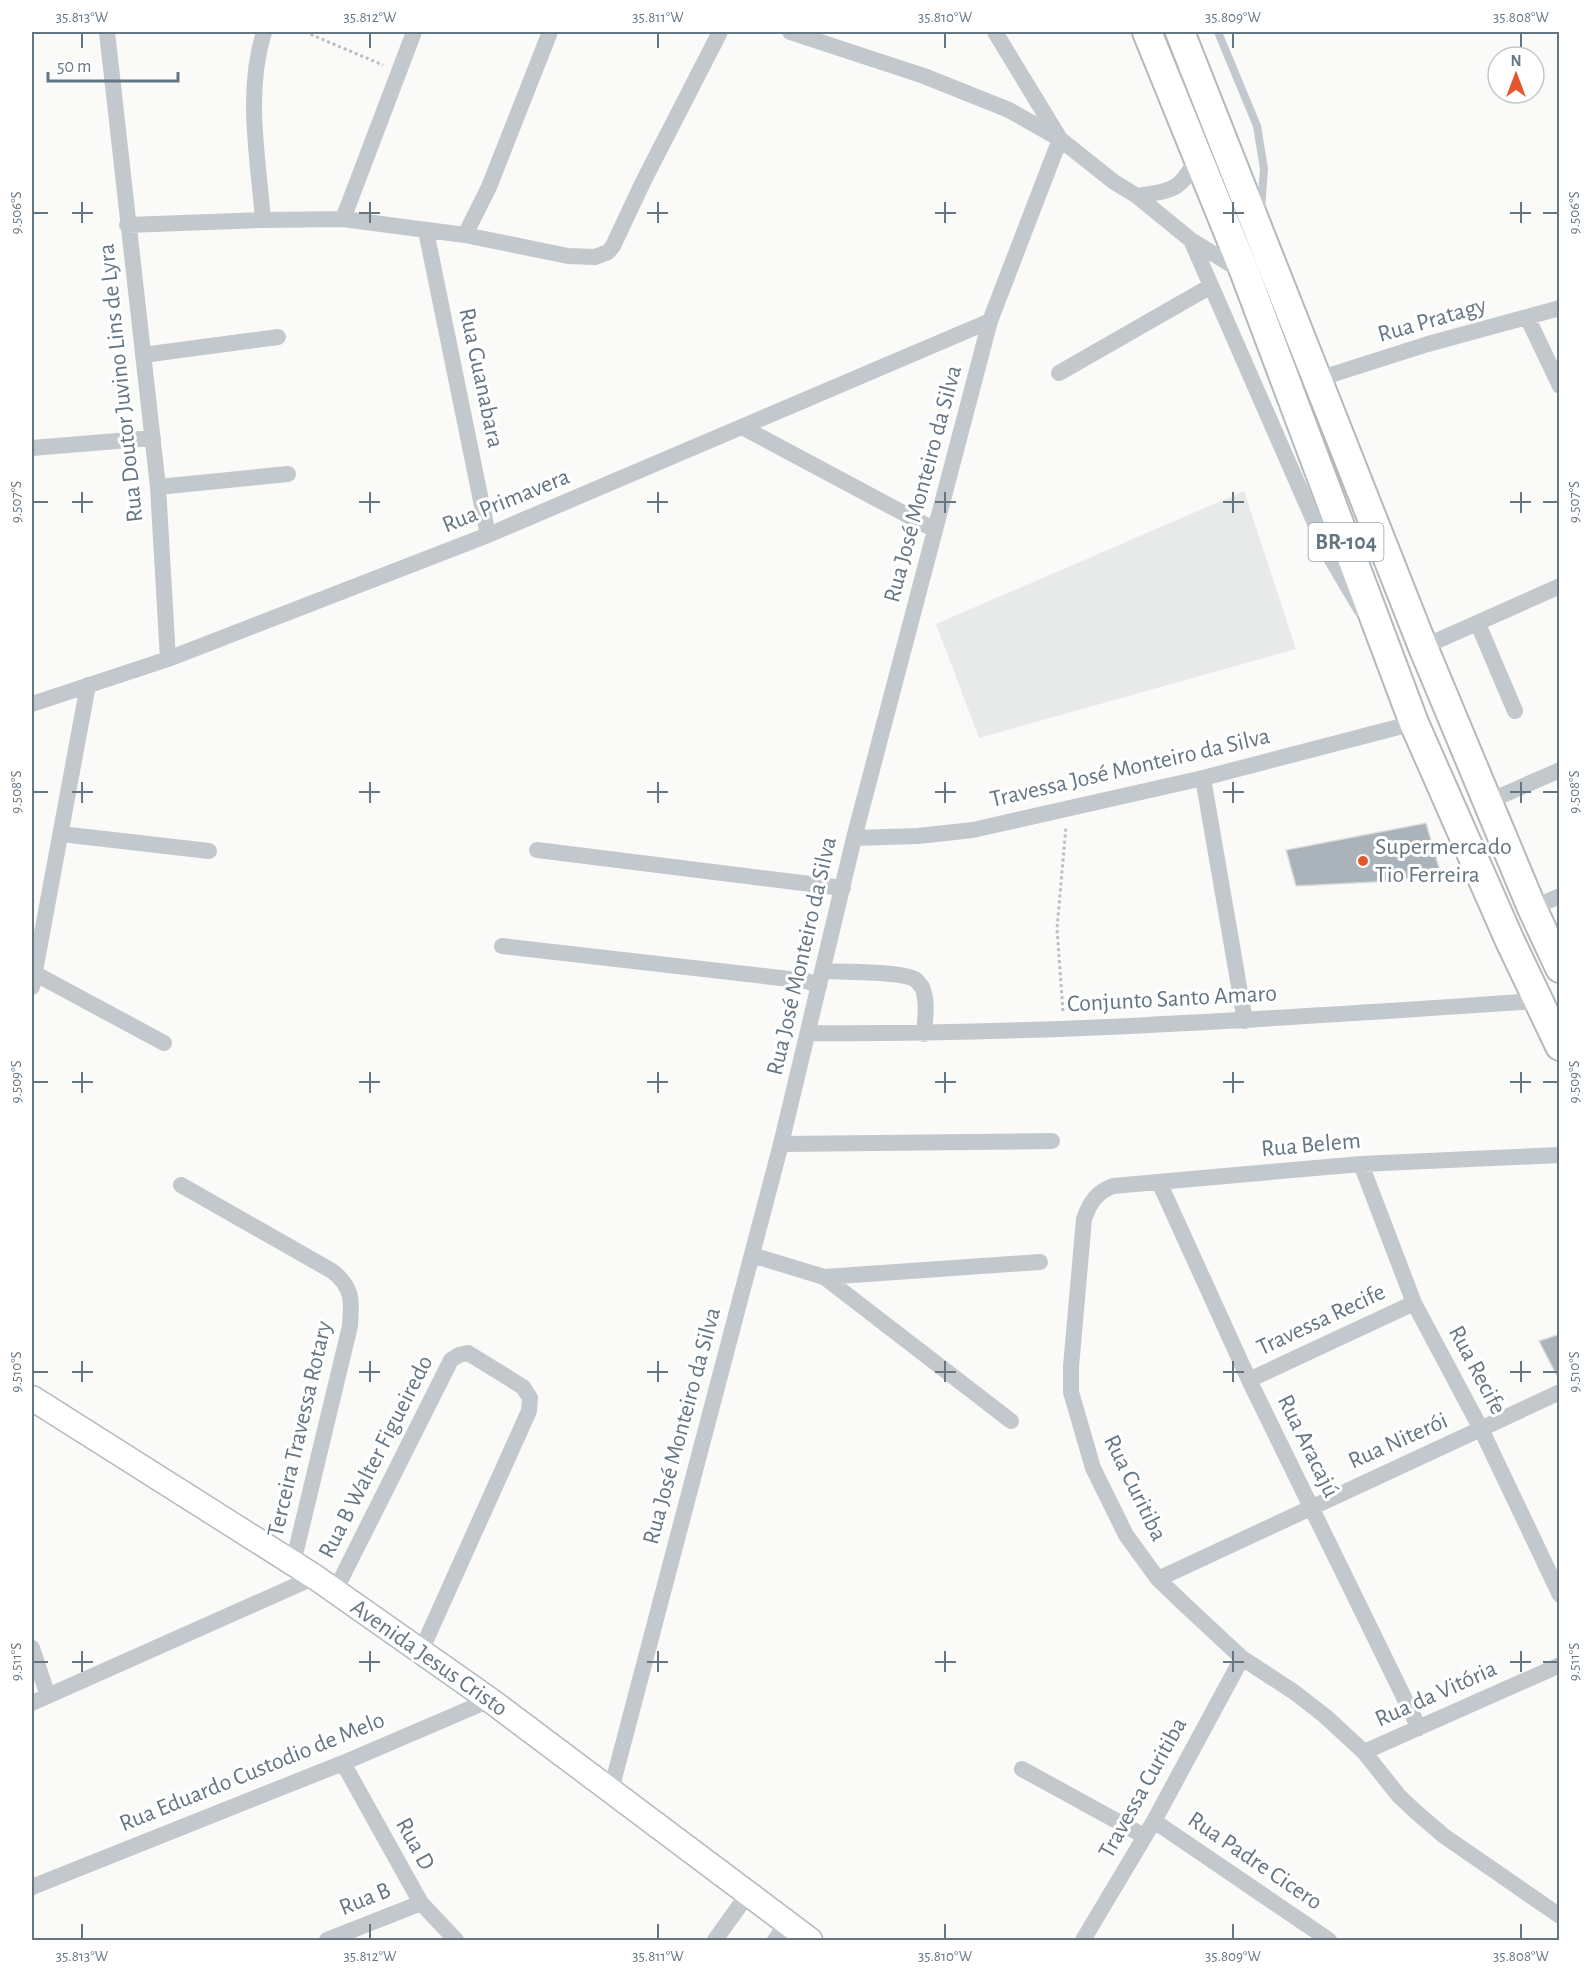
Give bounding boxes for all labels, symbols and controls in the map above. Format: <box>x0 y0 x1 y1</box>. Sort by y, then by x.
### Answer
text: 35.813°W <box>56 10 109 25</box>
text: 35.812°W <box>344 10 397 25</box>
text: 35.811°W <box>632 10 684 25</box>
text: 35.810°W <box>918 10 973 25</box>
text: 35.809°W <box>1205 10 1262 25</box>
text: 35.808°W <box>1493 10 1550 25</box>
scale bar <box>48 45 178 83</box>
north arrow <box>1486 45 1546 105</box>
text: N <box>1510 53 1522 69</box>
text: 50 m <box>57 58 91 76</box>
text: 9.506°S <box>9 191 24 235</box>
text: 9.506°S <box>1567 191 1582 235</box>
street label: Rua Doutor Juvino Lins de Lyra <box>94 242 148 524</box>
street label: Rua Pratagy <box>1375 293 1489 347</box>
street label: Rua Guanabara <box>454 306 508 450</box>
street label: Rua José Monteiro da Silva <box>880 363 966 605</box>
street label: Rua Primavera <box>439 465 573 537</box>
text: 9.507°S <box>9 481 24 523</box>
text: 9.507°S <box>1567 481 1582 523</box>
road number: BR-104 <box>1308 523 1384 561</box>
street label: Travessa José Monteiro da Silva <box>988 724 1272 812</box>
text: 9.508°S <box>9 770 24 814</box>
text: 9.508°S <box>1567 770 1582 814</box>
street label: Rua José Monteiro da Silva <box>763 834 841 1078</box>
place label: Supermercado Tio Ferreira <box>1375 835 1512 887</box>
marker: Supermercado Tio Ferreira <box>1356 854 1370 868</box>
street label: Conjunto Santo Amaro <box>1066 982 1278 1016</box>
text: 9.509°S <box>9 1060 24 1104</box>
text: 9.509°S <box>1567 1060 1582 1104</box>
street label: Rua Belem <box>1260 1129 1362 1161</box>
street label: Travessa Recife <box>1253 1280 1389 1360</box>
street label: Rua José Monteiro da Silva <box>639 1305 725 1547</box>
street label: Terceira Travessa Rotary <box>263 1319 337 1539</box>
street label: Rua Recife <box>1444 1322 1510 1418</box>
text: 9.510°S <box>9 1351 24 1393</box>
text: 9.510°S <box>1567 1351 1582 1393</box>
street label: Rua B Walter Figueiredo <box>314 1352 438 1562</box>
street label: Rua Aracajú <box>1273 1391 1343 1501</box>
street label: Rua Niterói <box>1345 1408 1451 1474</box>
street label: Rua Curitiba <box>1099 1431 1171 1545</box>
street label: Avenida Jesus Cristo <box>346 1595 512 1721</box>
text: 9.511°S <box>9 1643 24 1681</box>
text: 9.511°S <box>1567 1643 1582 1681</box>
street label: Rua da Vitória <box>1372 1657 1500 1731</box>
street label: Rua Eduardo Custodio de Melo <box>116 1708 388 1836</box>
street label: Travessa Curitiba <box>1094 1714 1192 1862</box>
street label: Rua Padre Cicero <box>1183 1807 1327 1915</box>
street label: Rua D <box>391 1814 439 1874</box>
street label: Rua B <box>336 1878 394 1920</box>
text: 35.813°W <box>56 1949 109 1964</box>
text: 35.812°W <box>344 1949 397 1964</box>
text: 35.811°W <box>632 1949 684 1964</box>
text: 35.810°W <box>918 1949 973 1964</box>
text: 35.809°W <box>1205 1949 1262 1964</box>
text: 35.808°W <box>1493 1949 1550 1964</box>

